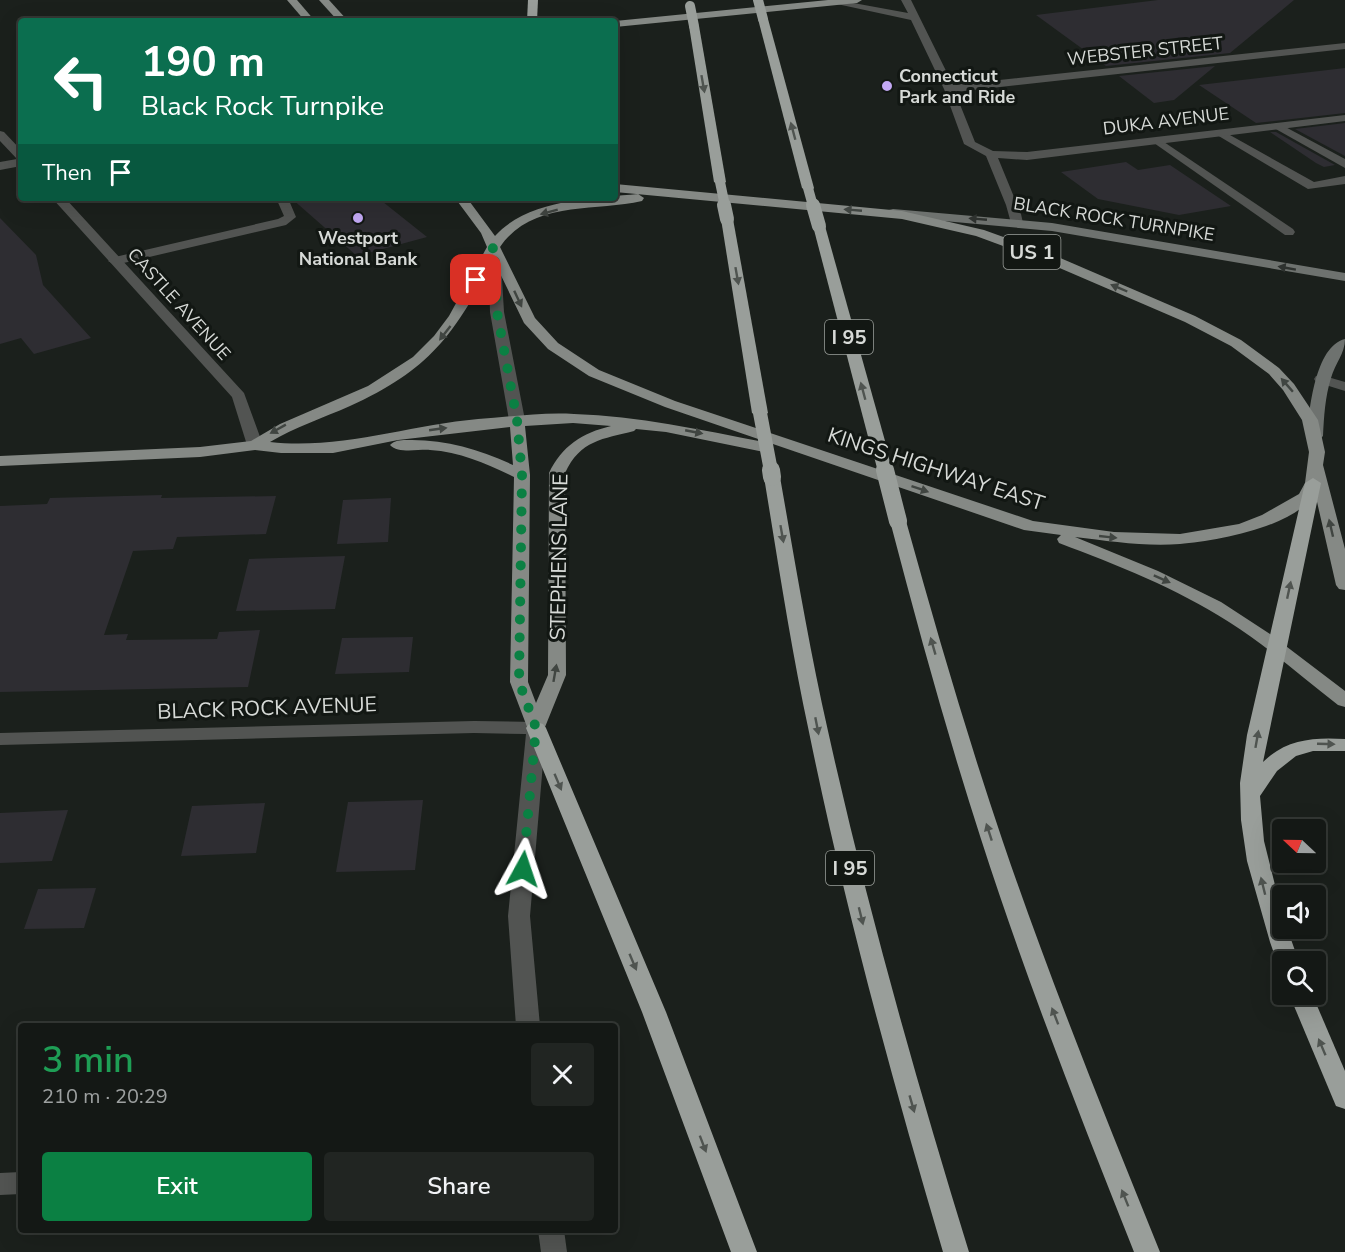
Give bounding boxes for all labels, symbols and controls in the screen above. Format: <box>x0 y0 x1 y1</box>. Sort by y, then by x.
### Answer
street label: WEBSTER STREET <box>1066 31 1224 71</box>
text: 190 m <box>141 34 265 91</box>
icon: left <box>42 42 120 120</box>
place label: Connecticut Park and Ride <box>899 64 1016 109</box>
one-way arrow <box>699 74 708 93</box>
marker: Connecticut Park and Ride <box>880 79 894 93</box>
text: Black Rock Turnpike <box>141 88 384 125</box>
street label: DUKA AVENUE <box>1102 101 1230 141</box>
one-way arrow <box>788 122 797 140</box>
icon: arrive <box>104 156 137 189</box>
text: Then <box>42 158 92 188</box>
street label: BLACK ROCK TURNPIKE <box>1012 191 1216 247</box>
one-way arrow <box>844 205 863 215</box>
one-way arrow <box>540 207 559 217</box>
marker: Westport National Bank <box>351 211 365 225</box>
one-way arrow <box>968 214 987 224</box>
place label: Westport National Bank <box>299 226 418 271</box>
road number: US 1 <box>1004 235 1060 269</box>
street label: CASTLE AVENUE <box>122 243 236 365</box>
pin <box>450 254 501 305</box>
icon: arrive <box>459 263 492 296</box>
one-way arrow <box>1278 263 1297 272</box>
one-way arrow <box>733 267 742 286</box>
one-way arrow <box>1110 283 1128 293</box>
one-way arrow <box>514 290 523 307</box>
road number: I 95 <box>825 320 873 354</box>
one-way arrow <box>439 325 451 341</box>
one-way arrow <box>1281 378 1294 393</box>
one-way arrow <box>858 382 868 400</box>
street label: KINGS HIGHWAY EAST <box>824 421 1048 517</box>
one-way arrow <box>270 424 287 434</box>
one-way arrow <box>429 425 448 434</box>
one-way arrow <box>685 428 704 437</box>
street label: STEPHENS LANE <box>544 473 574 641</box>
one-way arrow <box>911 484 929 494</box>
one-way arrow <box>1326 519 1336 537</box>
one-way arrow <box>778 525 787 544</box>
one-way arrow <box>1099 532 1118 542</box>
one-way arrow <box>1153 575 1170 584</box>
one-way arrow <box>1285 580 1294 599</box>
one-way arrow <box>927 637 937 655</box>
one-way arrow <box>550 663 559 682</box>
street label: BLACK ROCK AVENUE <box>157 690 377 726</box>
one-way arrow <box>813 717 822 736</box>
one-way arrow <box>1252 729 1261 748</box>
one-way arrow <box>1316 739 1335 748</box>
one-way arrow <box>553 774 563 792</box>
north arrow <box>1272 819 1326 873</box>
map controls <box>1272 819 1326 1005</box>
one-way arrow <box>984 823 994 841</box>
position arrow <box>491 837 555 901</box>
road number: I 95 <box>826 851 874 885</box>
one-way arrow <box>1257 877 1267 895</box>
button: sound <box>1272 885 1326 939</box>
one-way arrow <box>857 907 867 925</box>
button: search <box>1272 951 1326 1005</box>
one-way arrow <box>628 954 638 972</box>
one-way arrow <box>1049 1007 1059 1025</box>
text: 3 min <box>42 1036 134 1085</box>
one-way arrow <box>1317 1038 1326 1056</box>
button: close <box>531 1043 594 1106</box>
text: 210 m · 20:29 <box>42 1083 168 1110</box>
one-way arrow <box>907 1095 917 1114</box>
one-way arrow <box>699 1135 709 1153</box>
button: Exit <box>42 1152 312 1221</box>
button: Share <box>324 1152 594 1221</box>
one-way arrow <box>1120 1189 1129 1207</box>

